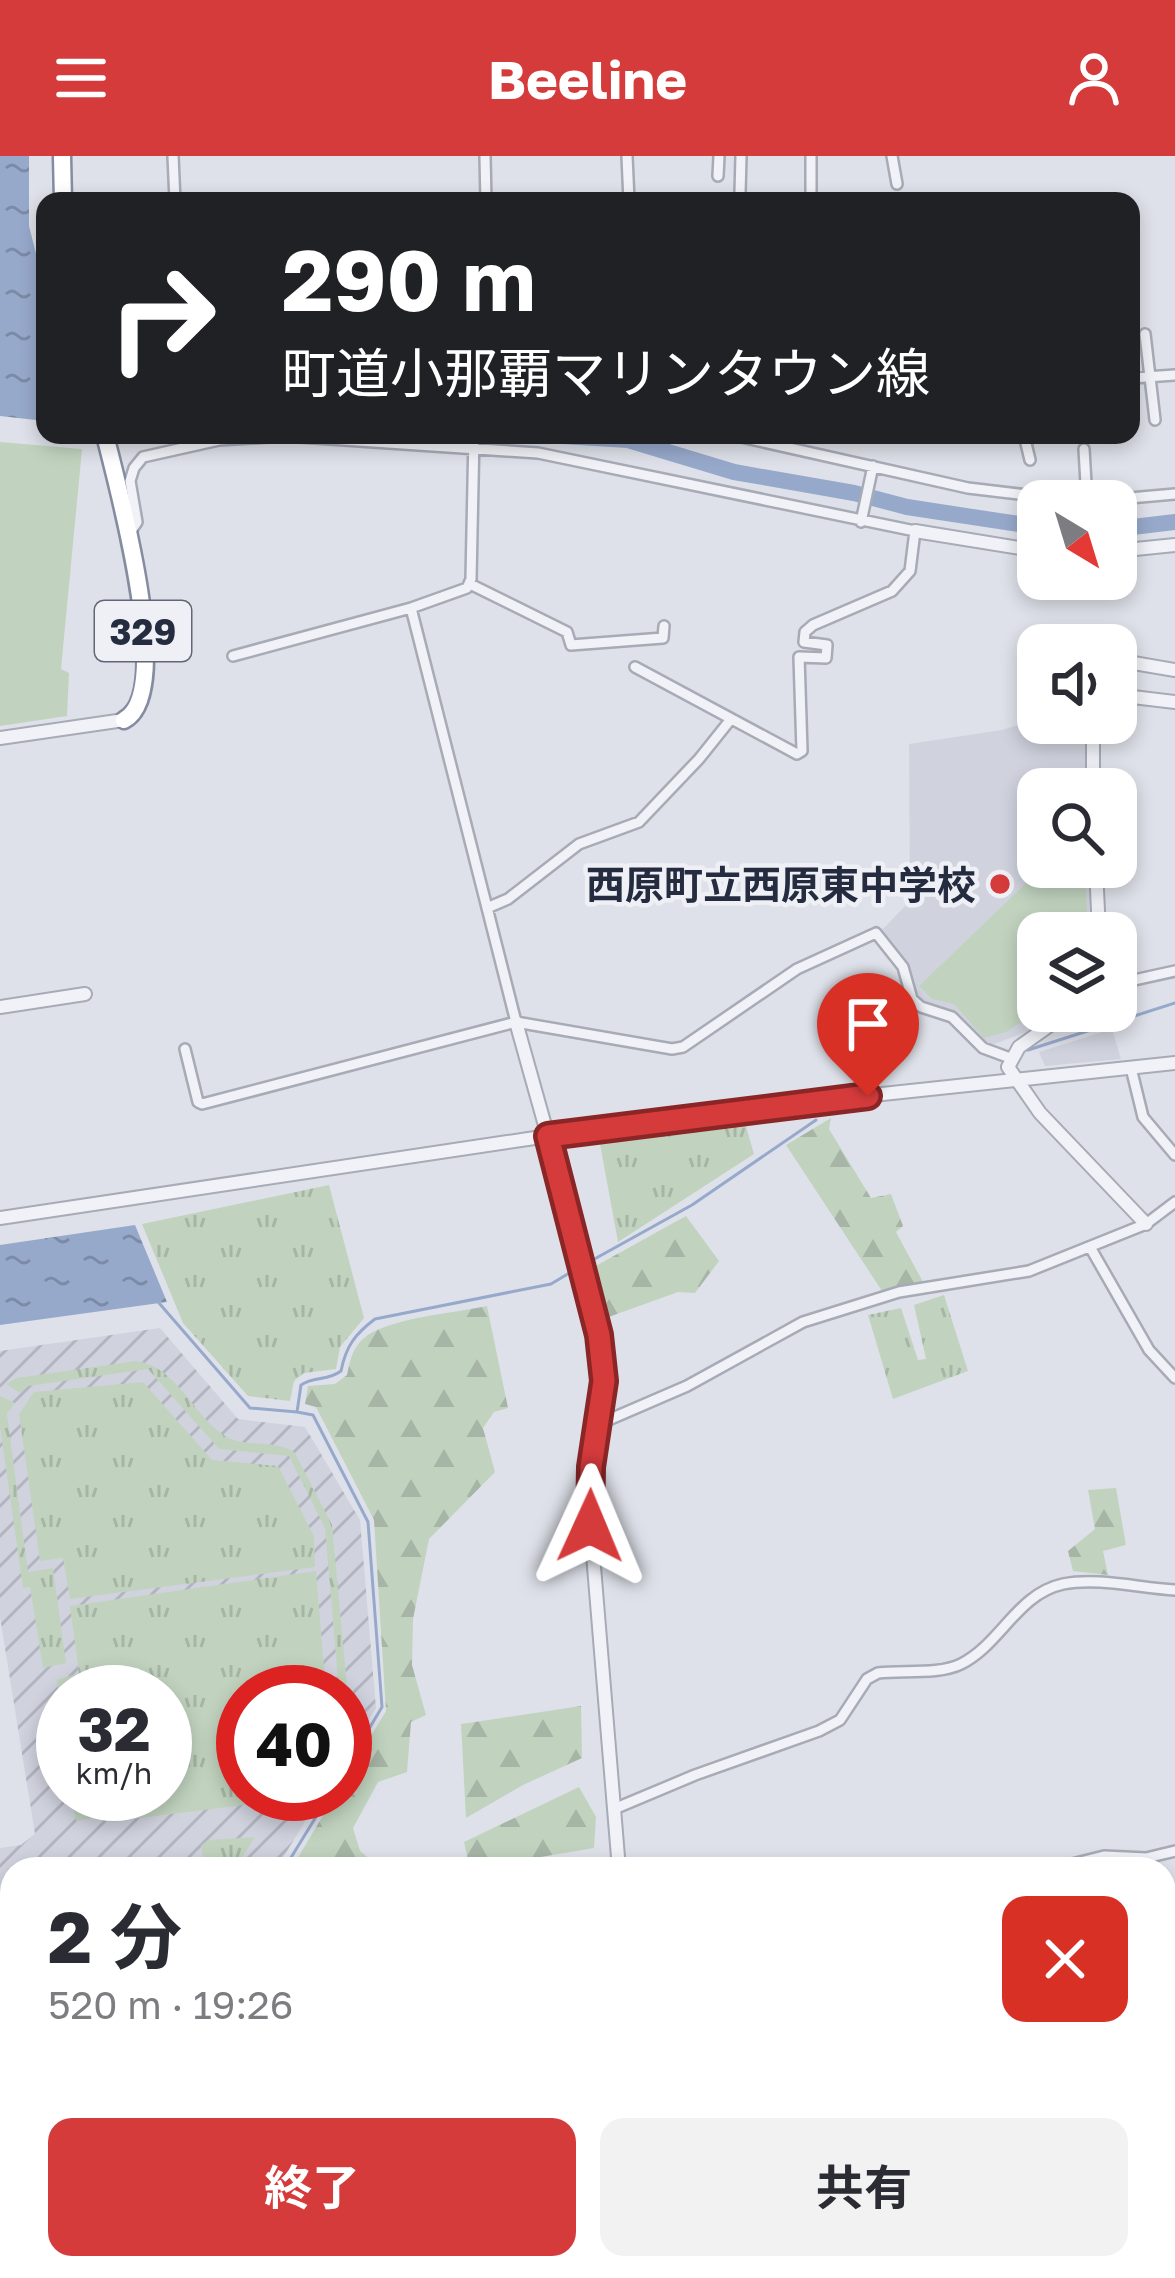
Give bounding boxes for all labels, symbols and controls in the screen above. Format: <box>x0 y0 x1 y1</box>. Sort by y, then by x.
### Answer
icon: menu <box>48 45 114 111</box>
icon: person <box>1061 45 1127 111</box>
text: Beeline <box>488 46 687 111</box>
text: 290 m <box>282 229 536 329</box>
icon: right <box>84 240 240 396</box>
text: 町道小那覇マリンタウン線 <box>282 340 930 405</box>
north arrow <box>1017 480 1137 600</box>
map controls <box>1017 480 1137 1032</box>
road number: 329 <box>95 601 191 661</box>
button: sound <box>1017 624 1137 744</box>
button: search <box>1017 768 1137 888</box>
place label: 西原町立西原東中学校 <box>586 861 976 908</box>
marker: 西原町立西原東中学校 <box>987 871 1013 897</box>
button: layers <box>1017 912 1137 1032</box>
pin <box>817 973 919 1096</box>
icon: arrive <box>835 991 901 1057</box>
position arrow <box>527 1463 653 1589</box>
speed limit sign: 40 <box>216 1665 372 1821</box>
text: 32 <box>77 1692 151 1764</box>
text: km/h <box>76 1755 152 1791</box>
text: 2 分 <box>48 1892 182 1979</box>
button: close <box>1002 1896 1128 2022</box>
text: 520 m · 19:26 <box>48 1981 293 2028</box>
button: 終了 <box>48 2118 576 2256</box>
button: 共有 <box>600 2118 1128 2256</box>

